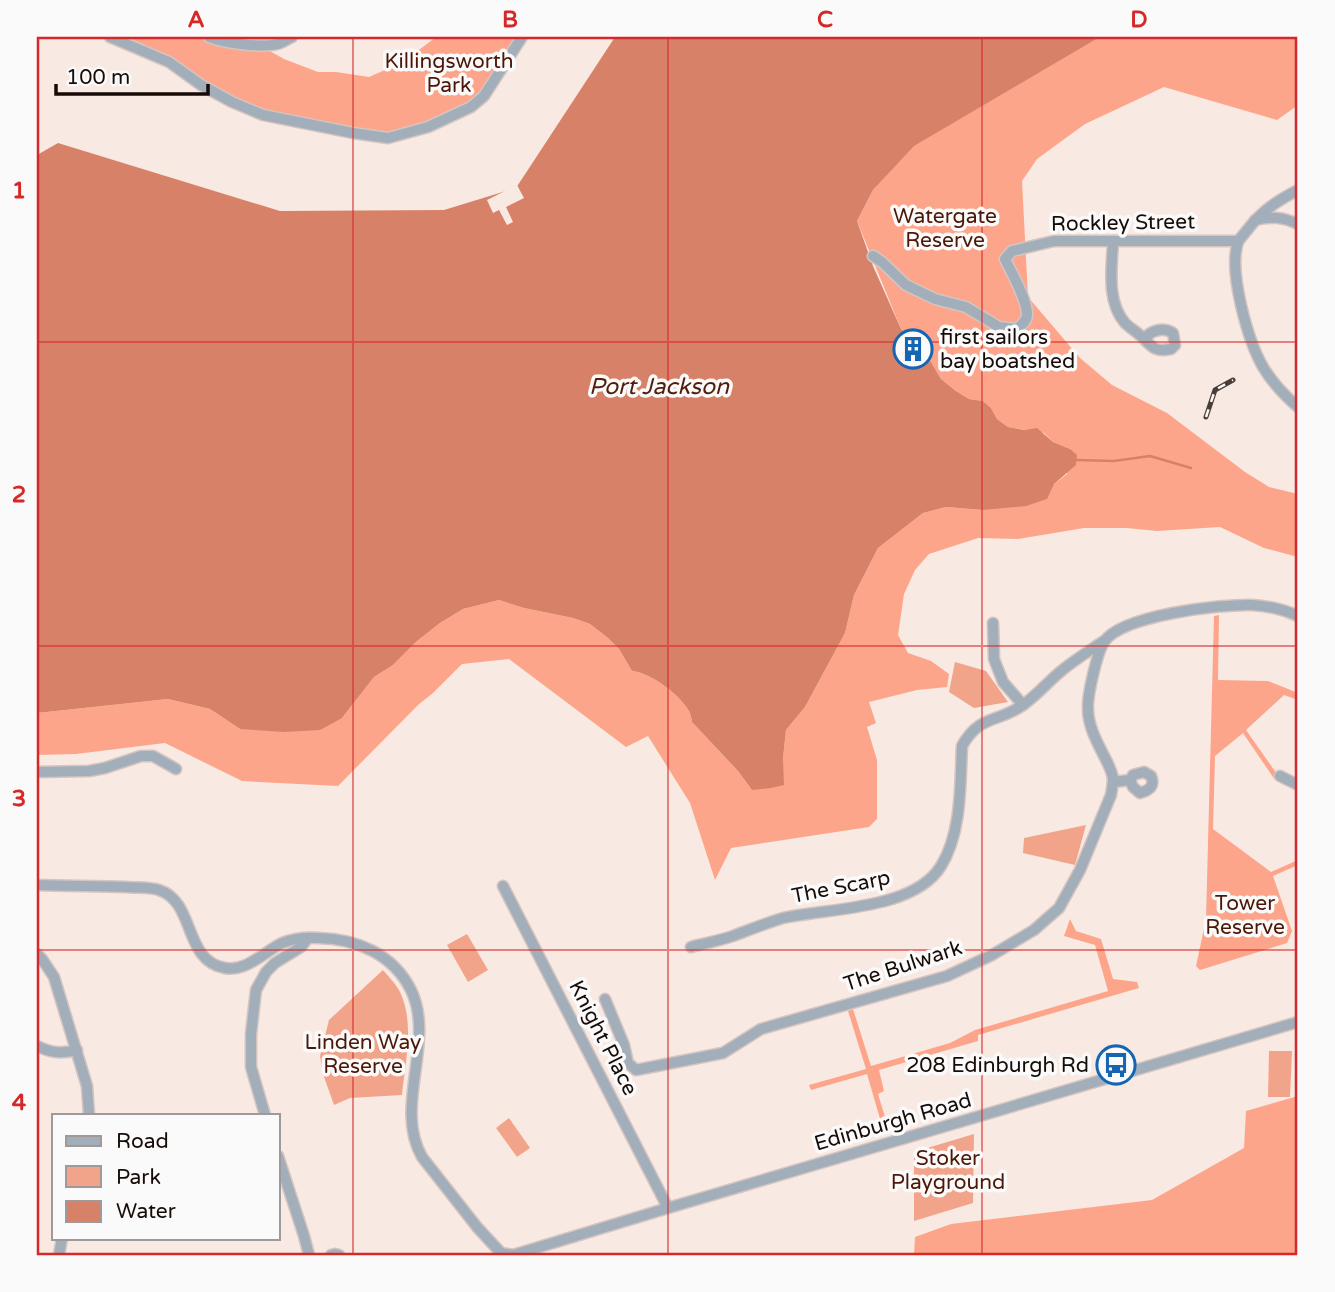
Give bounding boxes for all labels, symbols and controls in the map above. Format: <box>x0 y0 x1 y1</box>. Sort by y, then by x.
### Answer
text: A <box>187 6 205 34</box>
text: B <box>502 6 518 34</box>
text: C <box>817 6 833 34</box>
text: D <box>1130 6 1148 34</box>
park label: Killingsworth Park <box>384 49 514 98</box>
scale bar <box>56 52 208 96</box>
text: 100 m <box>66 65 130 90</box>
text: 1 <box>12 177 26 205</box>
park label: Watergate Reserve <box>893 204 997 253</box>
street label: Rockley Street <box>1051 209 1195 237</box>
place label: first sailors bay boatshed <box>940 325 1075 374</box>
building icon: first sailors bay boatshed <box>892 328 934 370</box>
water label: Port Jackson <box>589 373 730 401</box>
text: 2 <box>12 481 26 509</box>
text: 3 <box>12 785 26 813</box>
street label: The Scarp <box>790 865 892 909</box>
park label: Tower Reserve <box>1205 891 1285 940</box>
street label: The Bulwark <box>841 935 965 997</box>
street label: Knight Place <box>563 976 643 1100</box>
park label: Linden Way Reserve <box>305 1030 421 1079</box>
bus stop icon: 208 Edinburgh Rd <box>1095 1044 1137 1086</box>
place label: 208 Edinburgh Rd <box>906 1053 1089 1078</box>
street label: Edinburgh Road <box>811 1088 975 1156</box>
text: 4 <box>12 1089 27 1117</box>
legend <box>52 1114 280 1240</box>
text: Road <box>116 1129 169 1154</box>
park label: Stoker Playground <box>891 1146 1005 1195</box>
text: Park <box>116 1165 161 1190</box>
text: Water <box>116 1199 176 1224</box>

